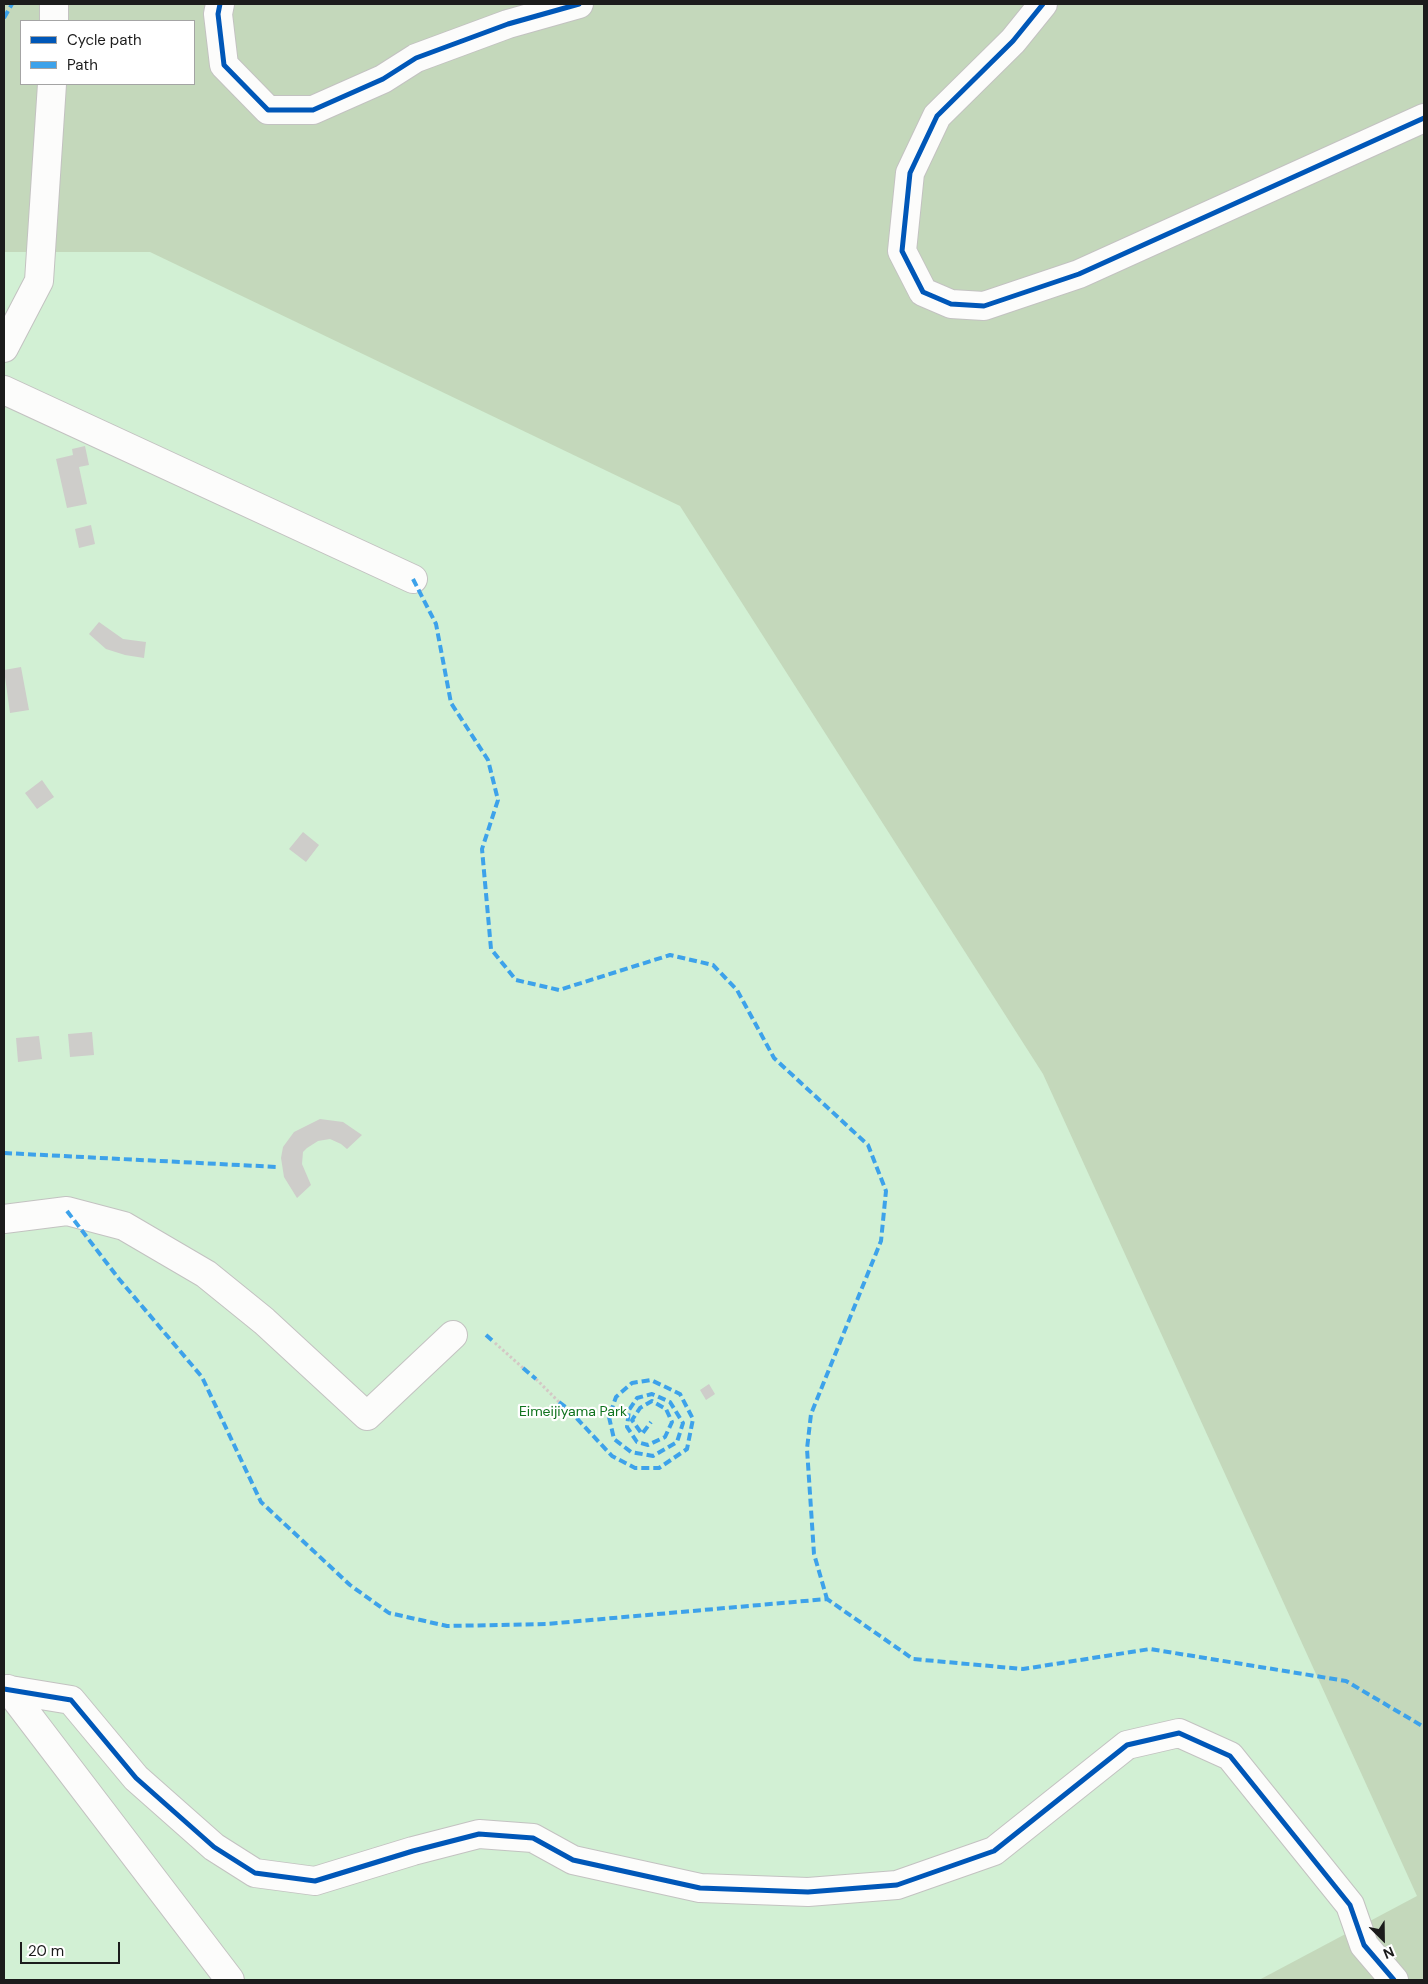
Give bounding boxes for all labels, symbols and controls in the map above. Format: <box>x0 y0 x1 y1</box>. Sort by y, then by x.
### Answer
legend <box>20 20 195 85</box>
text: Cycle path <box>67 30 142 50</box>
text: Path <box>67 55 98 75</box>
park label: Eimeijiyama Park <box>519 1404 627 1420</box>
north arrow <box>1358 1914 1408 1964</box>
scale bar <box>22 1932 122 1964</box>
text: 20 m <box>28 1941 64 1961</box>
text: N <box>1381 1943 1397 1963</box>

